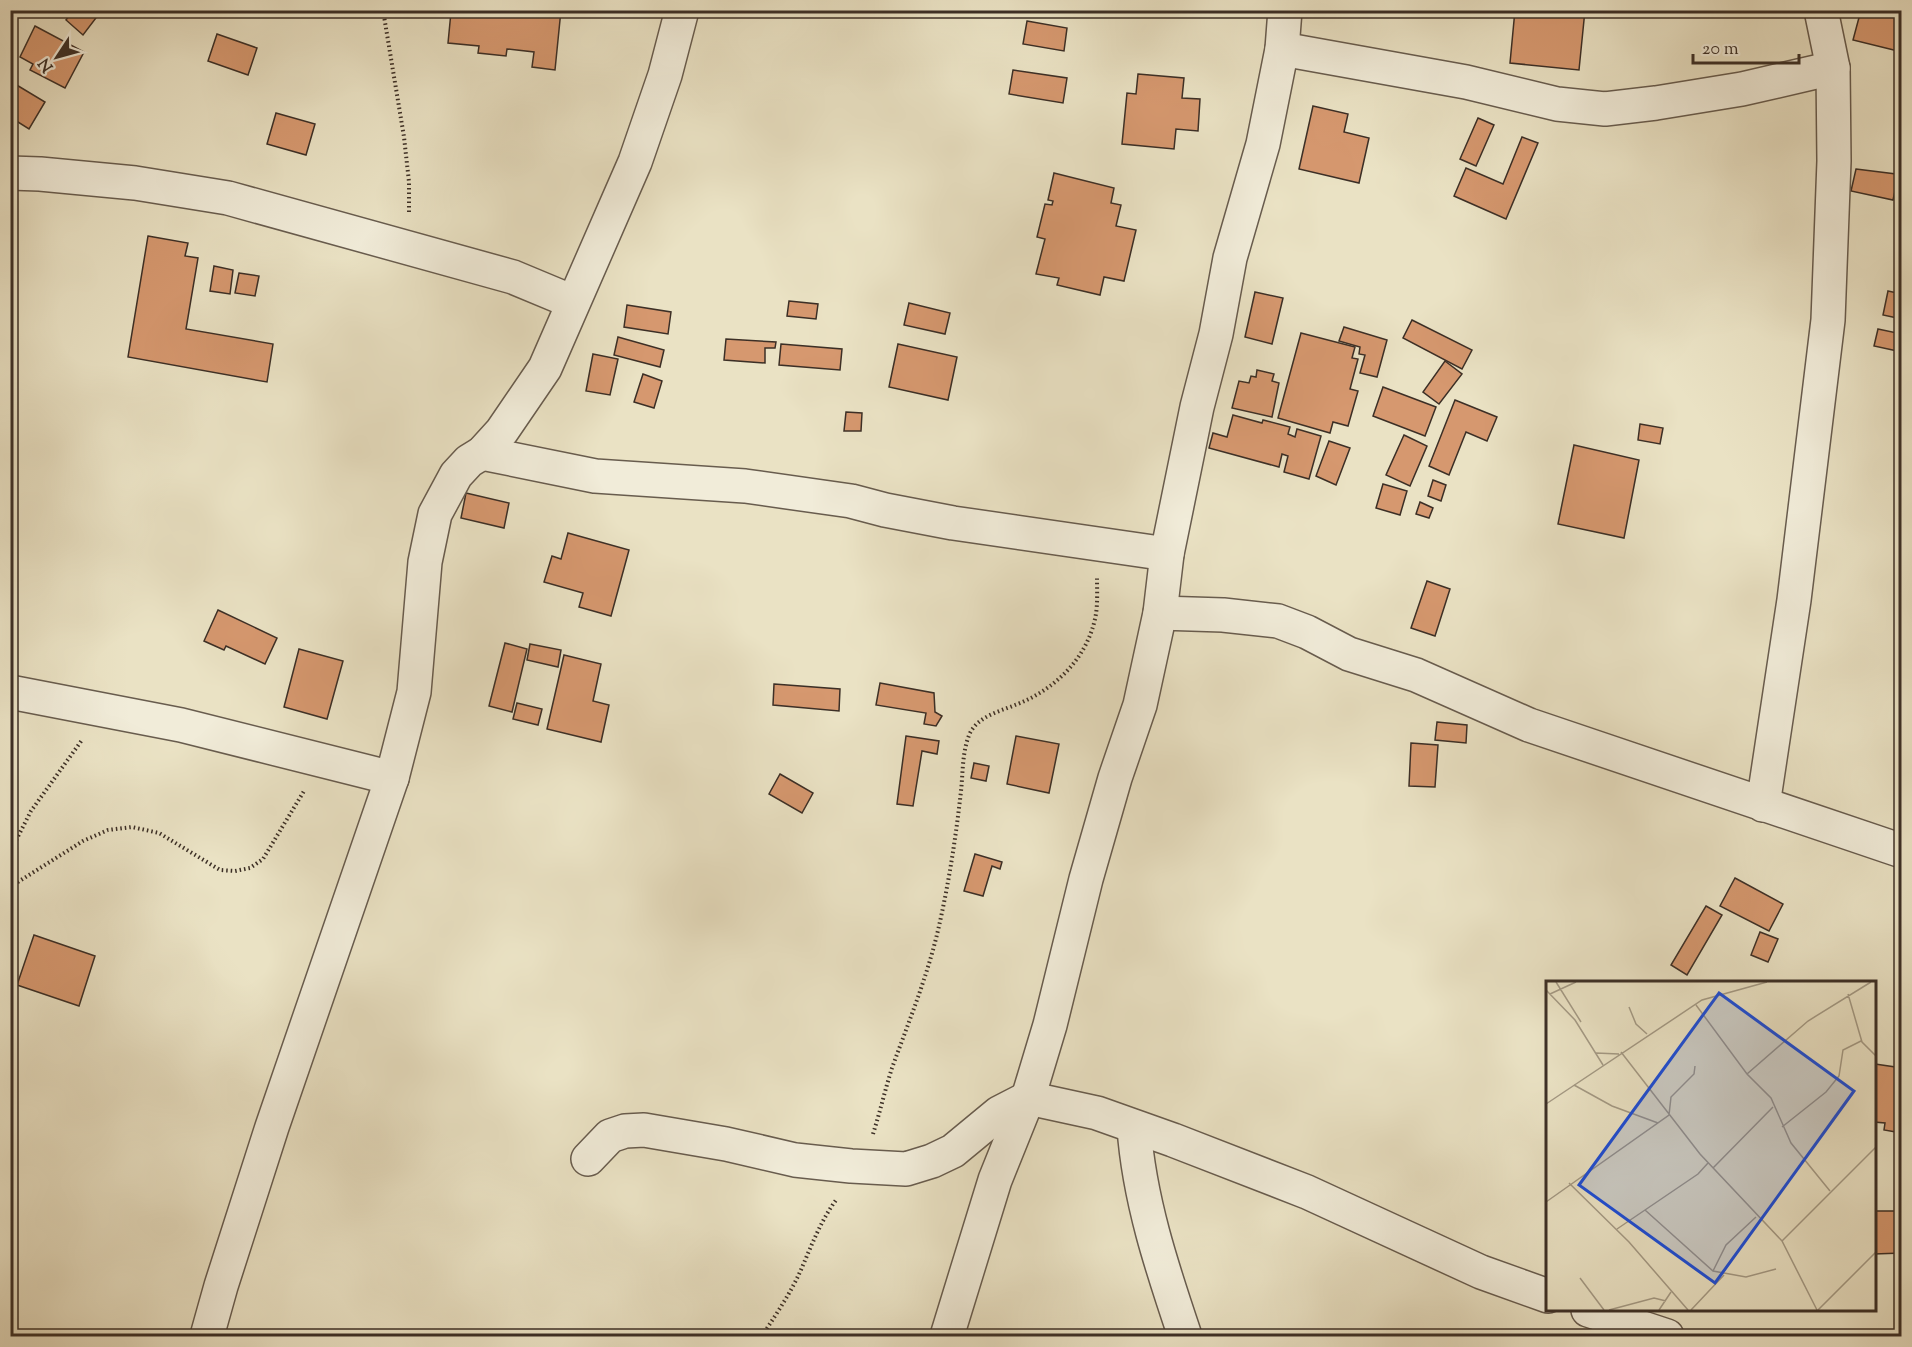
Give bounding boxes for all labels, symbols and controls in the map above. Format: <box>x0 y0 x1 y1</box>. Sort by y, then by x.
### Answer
north arrow <box>27 27 87 87</box>
scale bar <box>1693 27 1800 65</box>
text: 20 m <box>1702 37 1739 63</box>
text: N <box>34 52 60 76</box>
inset map <box>1546 981 1876 1311</box>

